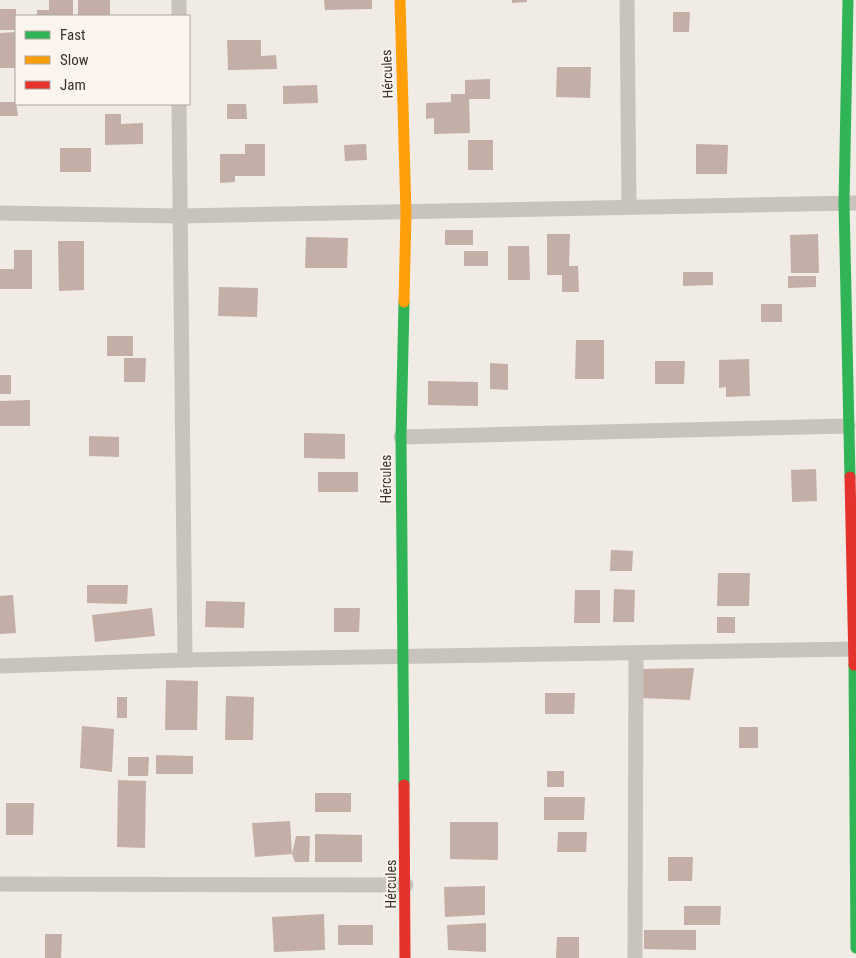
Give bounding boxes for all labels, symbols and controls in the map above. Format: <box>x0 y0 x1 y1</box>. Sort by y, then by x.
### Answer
legend <box>15 15 190 105</box>
text: Fast <box>60 26 85 44</box>
street label: Hércules <box>378 49 396 99</box>
text: Slow <box>60 51 89 69</box>
text: Jam <box>60 76 86 94</box>
street label: Hércules <box>378 455 394 503</box>
street label: Hércules <box>383 860 399 908</box>

